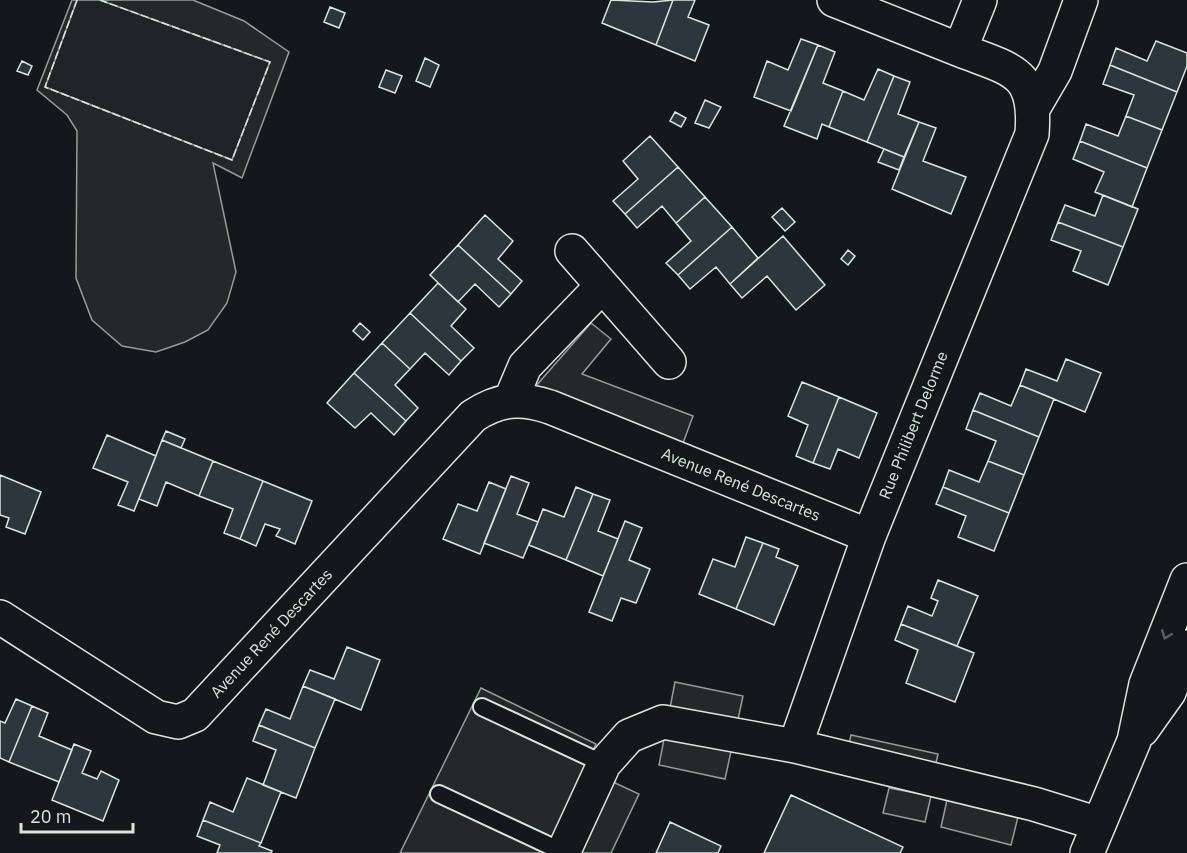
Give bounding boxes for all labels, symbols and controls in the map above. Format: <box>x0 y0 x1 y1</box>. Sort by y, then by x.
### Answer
street label: Rue Philibert Delorme <box>874 348 952 502</box>
street label: Avenue René Descartes <box>659 443 823 525</box>
street label: Avenue René Descartes <box>206 564 336 702</box>
one-way arrow <box>1160 629 1173 639</box>
scale bar <box>21 796 134 834</box>
text: 20 m <box>30 805 72 828</box>

